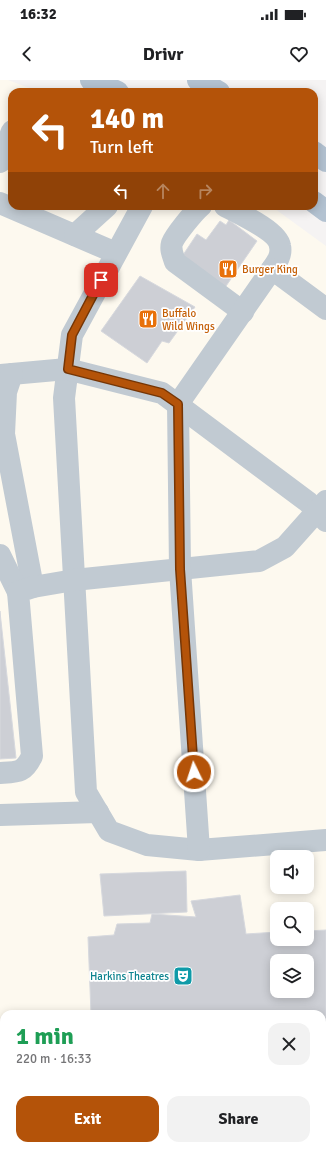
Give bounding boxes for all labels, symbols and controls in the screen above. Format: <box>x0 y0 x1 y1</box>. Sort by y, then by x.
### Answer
text: 16:32 <box>20 5 57 23</box>
icon: back <box>16 43 38 65</box>
text: Drivr <box>143 43 183 65</box>
icon: heart <box>288 43 310 65</box>
text: 140 m <box>90 102 164 136</box>
icon: left <box>24 104 76 156</box>
text: Turn left <box>90 136 153 158</box>
icon: left <box>110 180 132 202</box>
icon: ahead <box>152 180 174 202</box>
icon: right <box>194 180 216 202</box>
restaurant icon: Burger King <box>217 258 239 280</box>
pin <box>84 263 118 297</box>
place label: Burger King <box>242 263 298 276</box>
icon: arrive <box>90 269 112 291</box>
place label: Buffalo Wild Wings <box>162 307 215 333</box>
restaurant icon: Buffalo Wild Wings <box>137 308 159 330</box>
position arrow <box>173 751 215 793</box>
map controls <box>270 850 314 998</box>
button: sound <box>270 850 314 894</box>
button: search <box>270 902 314 946</box>
button: layers <box>270 954 314 998</box>
theatre icon: Harkins Theatres <box>172 965 194 987</box>
place label: Harkins Theatres <box>90 970 169 983</box>
text: 1 min <box>16 1021 74 1051</box>
button: close <box>268 1023 310 1065</box>
text: 220 m · 16:33 <box>16 1051 92 1067</box>
button: Exit <box>16 1096 159 1142</box>
button: Share <box>167 1096 310 1142</box>

